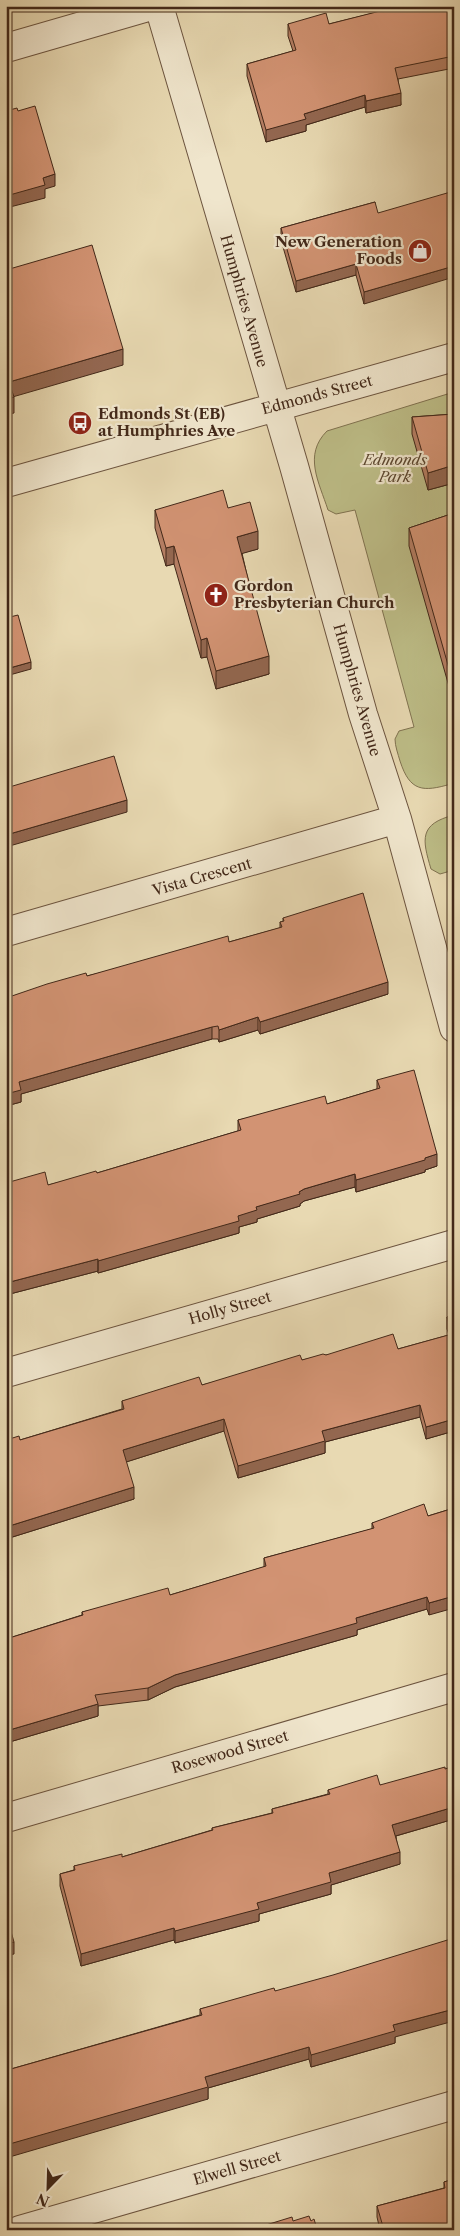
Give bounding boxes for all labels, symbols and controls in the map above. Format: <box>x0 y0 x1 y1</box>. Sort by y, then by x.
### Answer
street label: Humphries Avenue <box>216 232 272 369</box>
place label: New Generation Foods <box>275 232 403 268</box>
shop icon: New Generation Foods <box>407 238 433 264</box>
street label: Edmonds Street <box>259 370 375 418</box>
place label: Edmonds St (EB) at Humphries Ave <box>98 404 235 440</box>
bus stop icon: Edmonds St (EB) at Humphries Ave <box>67 410 93 436</box>
park label: Edmonds Park <box>362 450 428 486</box>
place label: Gordon Presbyterian Church <box>234 576 395 612</box>
church icon: Gordon Presbyterian Church <box>203 582 229 608</box>
street label: Humphries Avenue <box>329 621 385 758</box>
street label: Vista Crescent <box>149 853 254 900</box>
street label: Holly Street <box>186 1287 274 1328</box>
street label: Rosewood Street <box>169 1726 291 1777</box>
street label: Elwell Street <box>191 2146 284 2189</box>
north arrow <box>22 2164 72 2214</box>
text: N <box>34 2189 52 2211</box>

